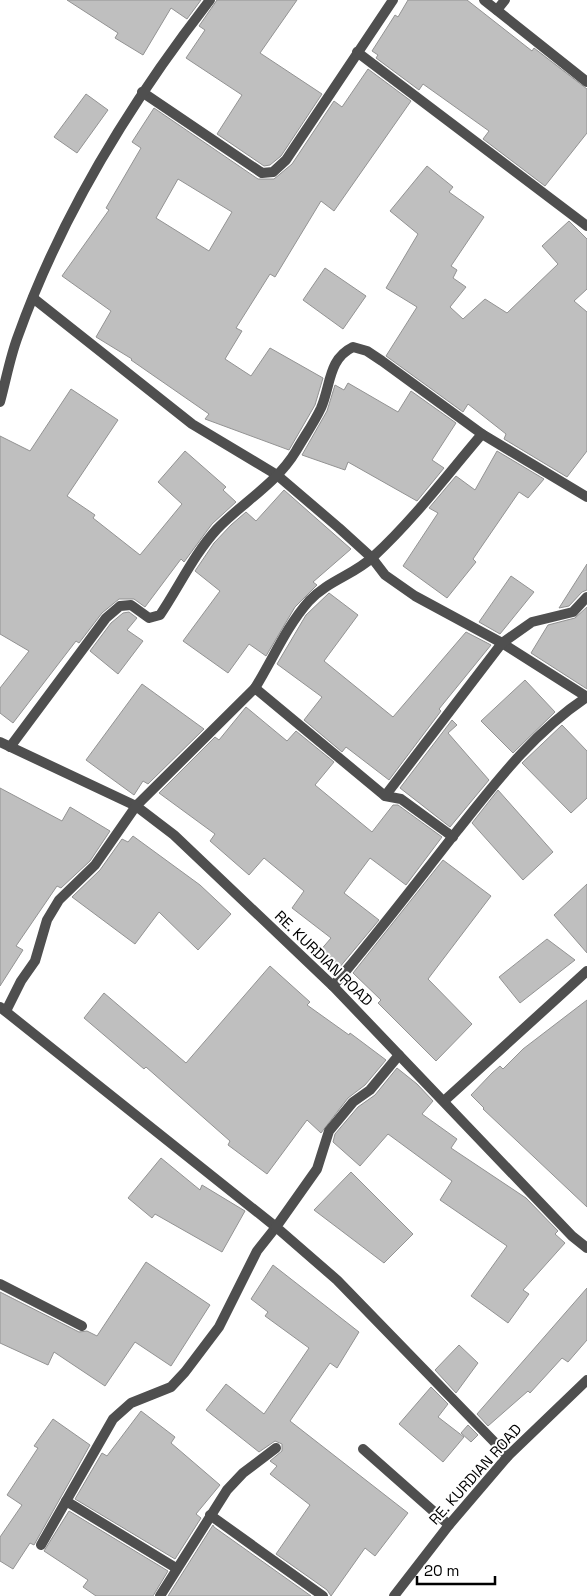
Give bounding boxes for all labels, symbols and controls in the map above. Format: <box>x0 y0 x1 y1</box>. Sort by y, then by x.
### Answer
street label: RE. KURDIAN ROAD <box>271 906 377 1010</box>
street label: RE. KURDIAN ROAD <box>425 1420 525 1528</box>
scale bar <box>417 1554 494 1586</box>
text: 20 m <box>424 1561 459 1580</box>

